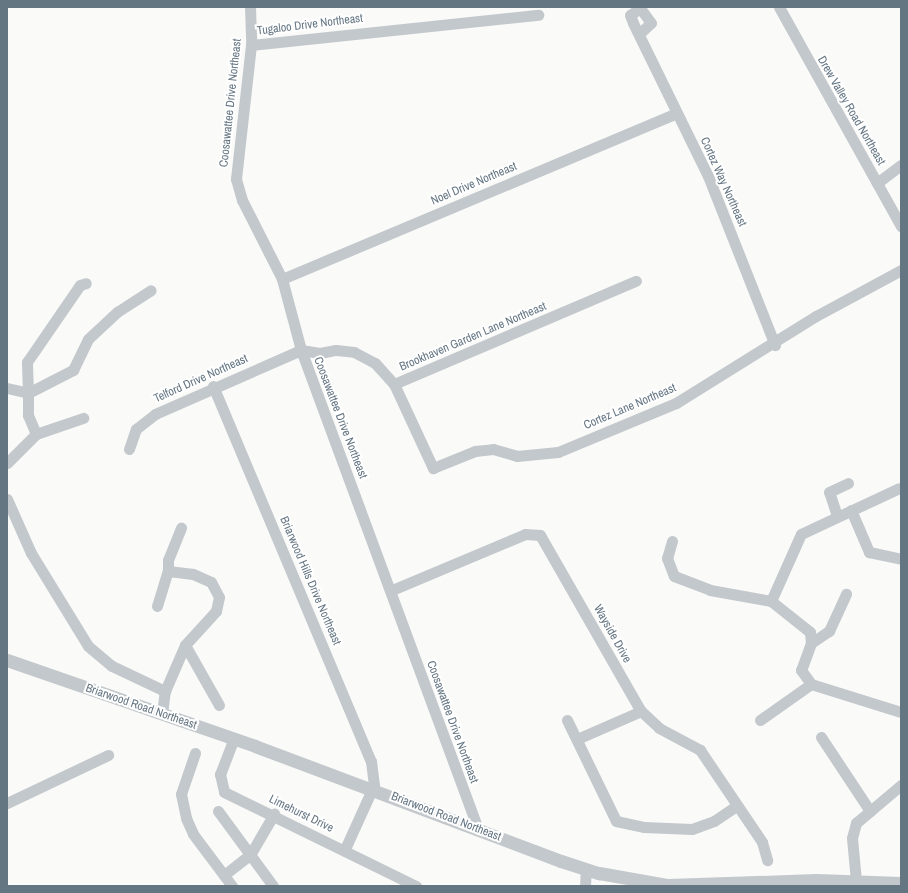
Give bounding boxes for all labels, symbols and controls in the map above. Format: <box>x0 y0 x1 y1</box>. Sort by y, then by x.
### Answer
street label: Tugaloo Drive Northeast <box>256 11 364 39</box>
street label: Coosawattee Drive Northeast <box>217 38 245 168</box>
street label: Drew Valley Road Northeast <box>814 54 888 168</box>
street label: Cortez Way Northeast <box>697 135 749 229</box>
street label: Noel Drive Northeast <box>429 159 519 209</box>
street label: Brookhaven Garden Lane Northeast <box>397 299 549 375</box>
street label: Telford Drive Northeast <box>152 352 250 406</box>
street label: Coosawattee Drive Northeast <box>310 355 370 481</box>
street label: Cortez Lane Northeast <box>582 381 678 433</box>
street label: Briarwood Hills Drive Northeast <box>276 515 344 647</box>
street label: Wayside Drive <box>590 602 634 666</box>
street label: Coosawattee Drive Northeast <box>423 659 481 785</box>
street label: Briarwood Road Northeast <box>84 681 198 733</box>
street label: Briarwood Road Northeast <box>389 789 503 845</box>
street label: Limehurst Drive <box>266 792 336 836</box>

